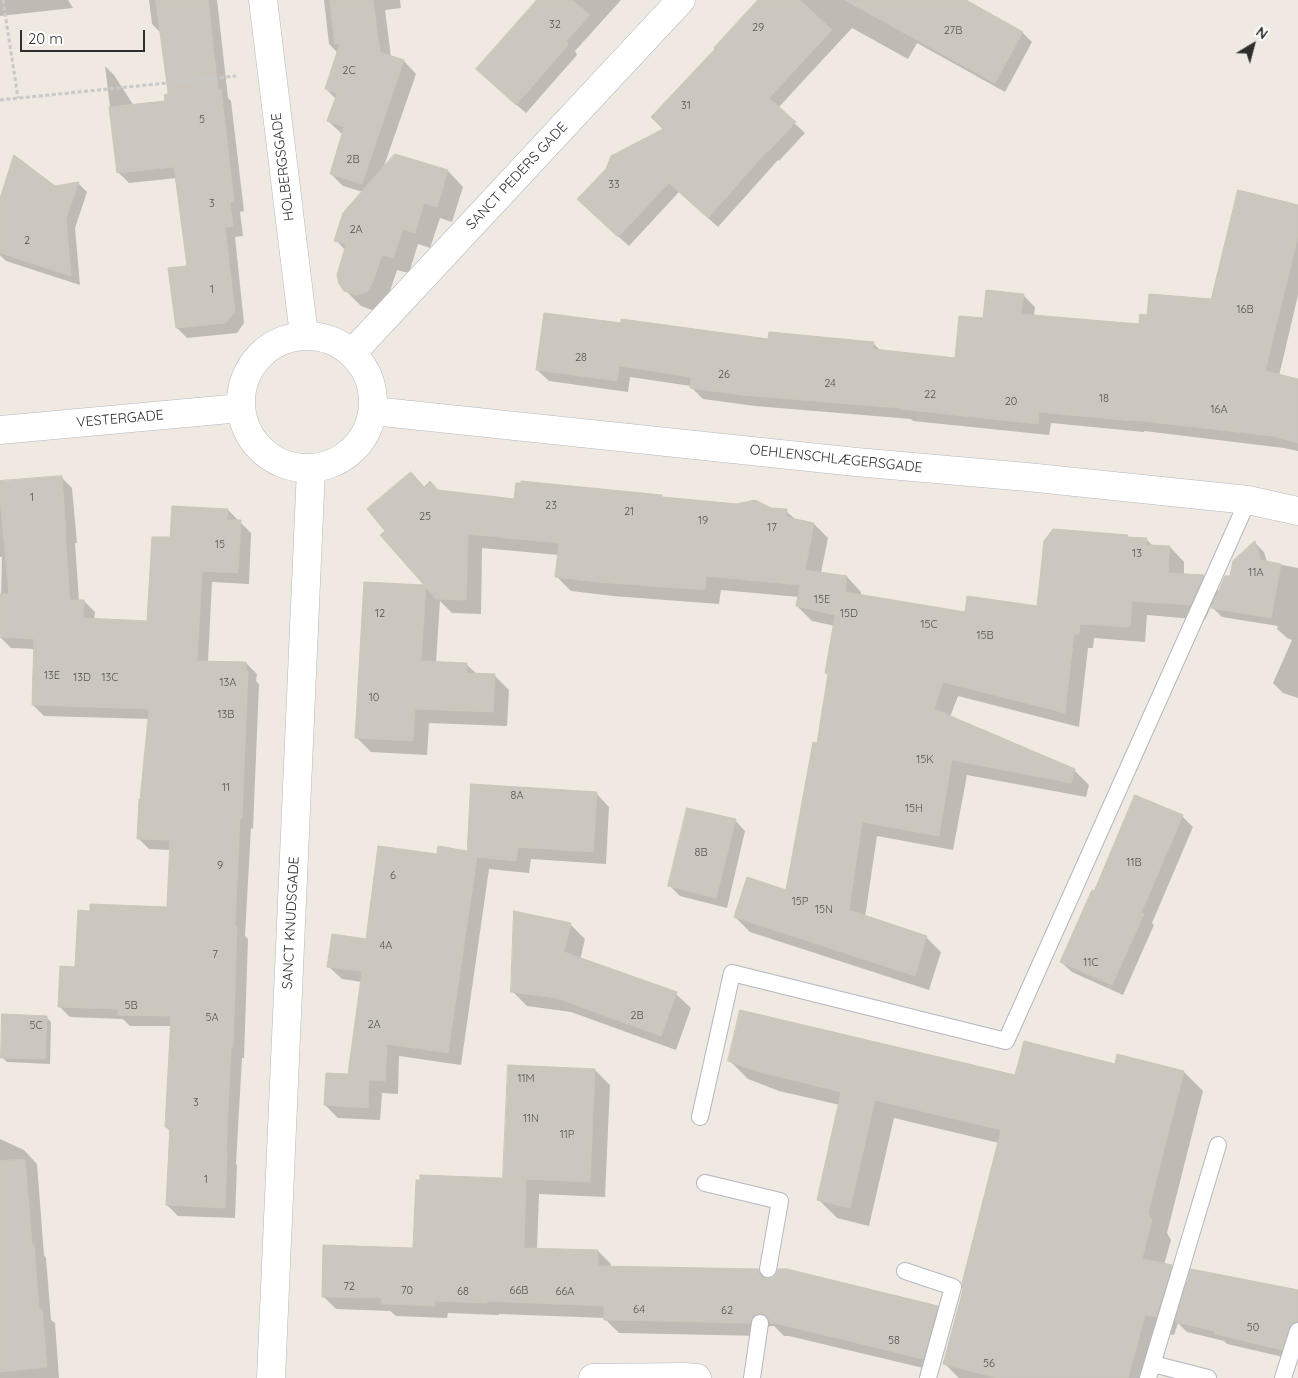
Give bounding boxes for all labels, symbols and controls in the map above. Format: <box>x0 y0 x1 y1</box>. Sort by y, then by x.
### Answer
house number: 32 <box>549 18 561 32</box>
scale bar <box>22 20 148 52</box>
north arrow <box>1228 20 1278 70</box>
house number: 29 <box>752 21 764 35</box>
text: N <box>1252 23 1272 43</box>
house number: 27B <box>944 24 962 38</box>
text: 20 m <box>28 29 63 48</box>
house number: 2C <box>342 64 356 78</box>
house number: 31 <box>681 99 691 113</box>
street label: HOLBERGSGADE <box>268 112 298 222</box>
house number: 5 <box>199 113 205 127</box>
street label: SANCT PEDERS GADE <box>463 119 571 233</box>
house number: 2B <box>346 153 360 167</box>
house number: 33 <box>608 178 620 192</box>
house number: 3 <box>209 197 215 211</box>
house number: 2A <box>349 223 363 237</box>
house number: 2 <box>24 234 30 248</box>
house number: 1 <box>210 283 214 297</box>
house number: 16B <box>1236 303 1254 317</box>
house number: 28 <box>575 351 587 365</box>
house number: 26 <box>718 368 730 382</box>
house number: 24 <box>824 377 836 391</box>
house number: 22 <box>924 388 936 402</box>
house number: 18 <box>1099 392 1109 406</box>
house number: 20 <box>1005 395 1017 409</box>
house number: 16A <box>1210 403 1228 417</box>
street label: VESTERGADE <box>76 407 164 431</box>
street label: OEHLENSCHLÆGERSGADE <box>749 442 923 476</box>
house number: 1 <box>30 491 34 505</box>
house number: 23 <box>545 499 557 513</box>
house number: 21 <box>624 505 634 519</box>
house number: 25 <box>419 510 431 524</box>
house number: 19 <box>698 514 708 528</box>
house number: 17 <box>767 521 777 535</box>
house number: 15 <box>215 538 225 552</box>
house number: 13 <box>1132 547 1142 561</box>
house number: 11A <box>1248 566 1264 580</box>
house number: 15E <box>814 593 830 607</box>
house number: 12 <box>375 607 385 621</box>
house number: 15D <box>840 607 858 621</box>
house number: 15C <box>920 618 938 632</box>
house number: 15B <box>976 629 994 643</box>
house number: 13E <box>44 669 60 683</box>
house number: 13D <box>73 671 91 685</box>
house number: 13C <box>101 671 119 685</box>
house number: 13A <box>220 676 236 690</box>
house number: 10 <box>369 691 379 705</box>
house number: 13B <box>218 708 234 722</box>
house number: 15K <box>916 753 934 767</box>
house number: 11 <box>222 781 230 795</box>
house number: 8A <box>510 789 524 803</box>
house number: 15H <box>905 802 923 816</box>
house number: 8B <box>694 846 708 860</box>
street label: SANCT KNUDSGADE <box>279 856 303 990</box>
house number: 11B <box>1126 856 1142 870</box>
house number: 9 <box>217 859 223 873</box>
house number: 6 <box>390 869 396 883</box>
house number: 15P <box>792 895 808 909</box>
house number: 15N <box>815 903 833 917</box>
house number: 4A <box>380 939 392 953</box>
house number: 7 <box>212 948 218 962</box>
house number: 11C <box>1083 956 1099 970</box>
house number: 5B <box>124 999 138 1013</box>
house number: 2B <box>630 1009 644 1023</box>
house number: 5A <box>205 1011 219 1025</box>
house number: 2A <box>367 1018 381 1032</box>
house number: 5C <box>29 1019 43 1033</box>
house number: 11M <box>517 1072 535 1086</box>
house number: 3 <box>193 1096 199 1110</box>
house number: 11N <box>523 1112 539 1126</box>
house number: 11P <box>560 1128 574 1142</box>
house number: 1 <box>204 1173 208 1187</box>
house number: 72 <box>343 1280 355 1294</box>
house number: 70 <box>401 1284 413 1298</box>
house number: 66B <box>510 1284 528 1298</box>
house number: 68 <box>457 1285 469 1299</box>
house number: 66A <box>556 1285 574 1299</box>
house number: 64 <box>633 1303 645 1317</box>
house number: 62 <box>721 1304 733 1318</box>
house number: 50 <box>1247 1321 1259 1335</box>
house number: 58 <box>888 1334 900 1348</box>
house number: 56 <box>983 1357 995 1371</box>

